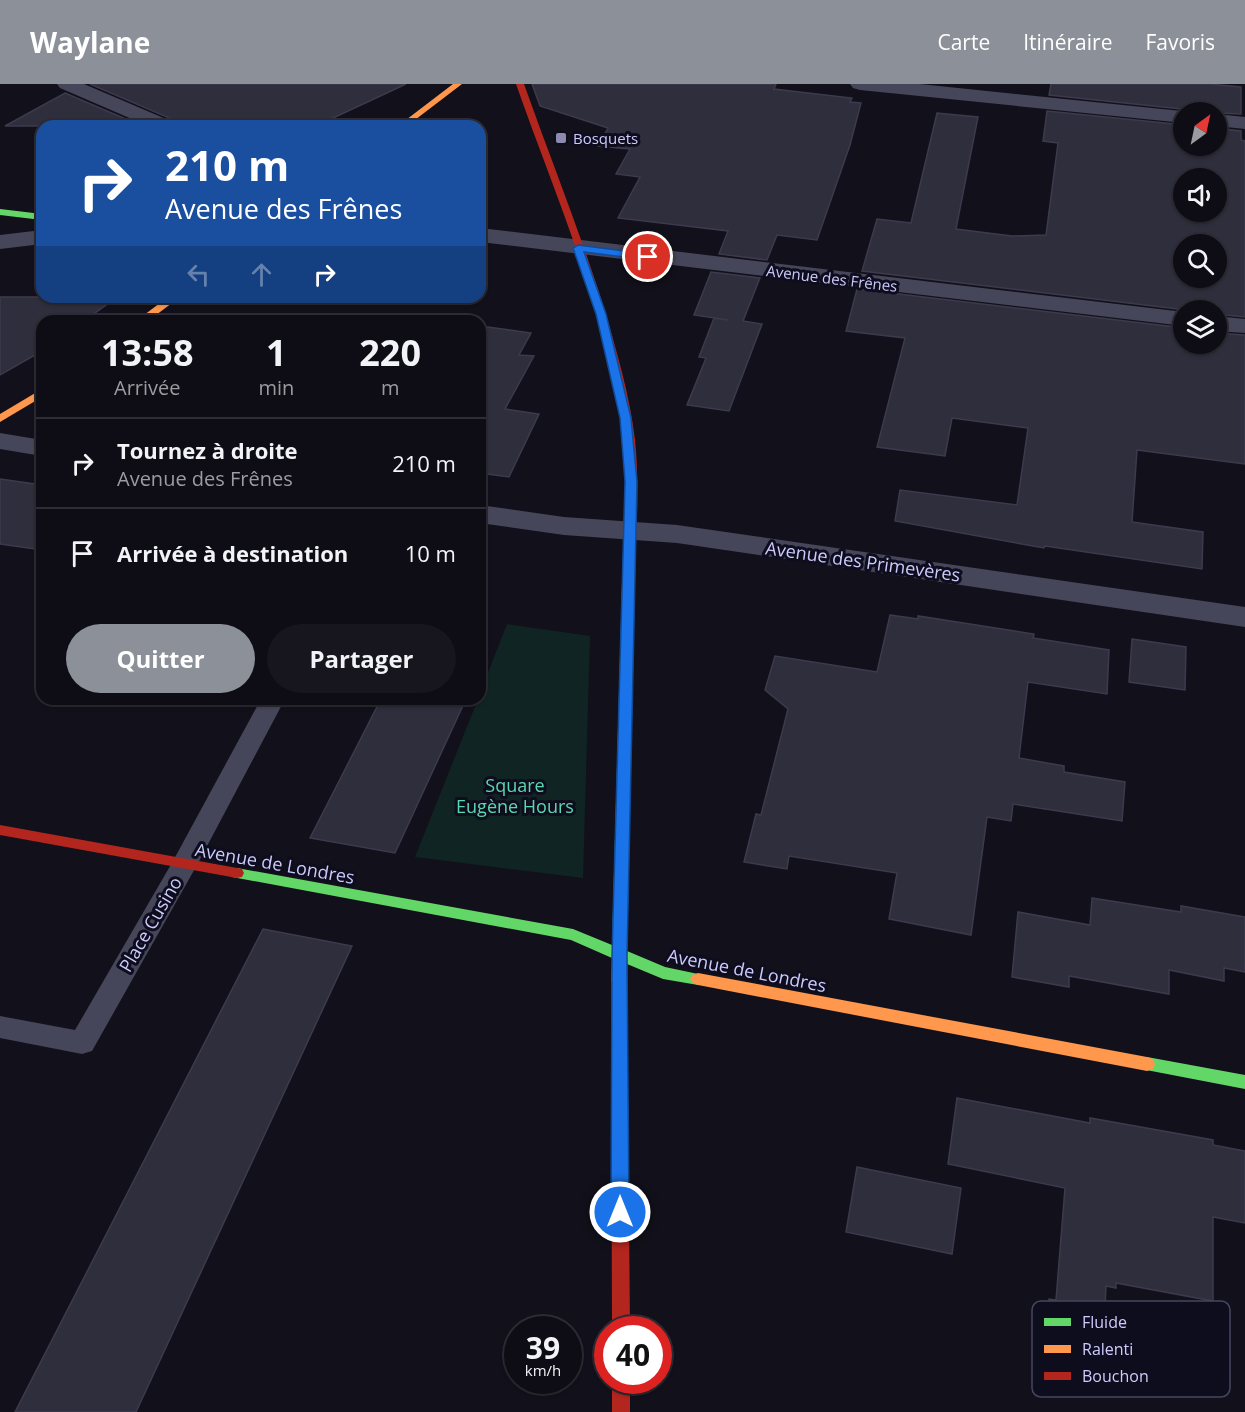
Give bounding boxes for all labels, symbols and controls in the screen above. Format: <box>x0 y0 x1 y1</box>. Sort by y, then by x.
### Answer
text: Waylane <box>30 23 150 61</box>
text: Carte <box>937 28 990 56</box>
text: Itinéraire <box>1023 28 1112 56</box>
text: Favoris <box>1145 28 1215 56</box>
north arrow <box>1173 102 1227 156</box>
map controls <box>1173 102 1227 354</box>
place label: Bosquets <box>573 128 638 148</box>
marker: Bosquets <box>554 131 568 145</box>
text: 210 m <box>165 136 289 193</box>
icon: right <box>66 144 144 222</box>
button: sound <box>1173 168 1227 222</box>
text: Avenue des Frênes <box>165 190 402 227</box>
pin <box>622 231 673 282</box>
button: search <box>1173 234 1227 288</box>
icon: arrive <box>631 240 664 273</box>
icon: left <box>182 258 215 291</box>
icon: ahead <box>245 258 278 291</box>
icon: right <box>308 258 341 291</box>
street label: Avenue des Frênes <box>765 260 899 296</box>
button: layers <box>1173 300 1227 354</box>
text: 13:58 <box>101 328 194 377</box>
text: 1 <box>266 328 287 377</box>
text: 220 <box>359 328 421 377</box>
text: Arrivée <box>114 374 180 401</box>
text: min <box>258 374 294 401</box>
text: m <box>381 374 399 401</box>
text: Tournez à droite <box>117 435 298 465</box>
icon: right <box>66 447 99 480</box>
text: 210 m <box>392 448 456 478</box>
text: Avenue des Frênes <box>117 465 293 492</box>
street label: Avenue des Primevères <box>764 535 962 587</box>
icon: arrive <box>66 537 99 570</box>
text: Arrivée à destination <box>117 538 348 568</box>
text: 10 m <box>405 538 456 568</box>
button: Quitter <box>66 624 255 693</box>
button: Partager <box>267 624 456 693</box>
park label: Square Eugène Hours <box>456 773 574 818</box>
street label: Avenue de Londres <box>193 837 357 889</box>
street label: Place Cusino <box>113 872 187 976</box>
street label: Avenue de Londres <box>665 943 829 997</box>
position arrow <box>588 1180 652 1244</box>
legend <box>1032 1301 1230 1397</box>
text: Fluide <box>1082 1311 1127 1333</box>
speed limit sign: 40 <box>594 1316 672 1394</box>
text: 39 <box>526 1327 560 1368</box>
text: Ralenti <box>1082 1338 1133 1360</box>
text: km/h <box>525 1360 561 1380</box>
text: Bouchon <box>1082 1365 1149 1387</box>

